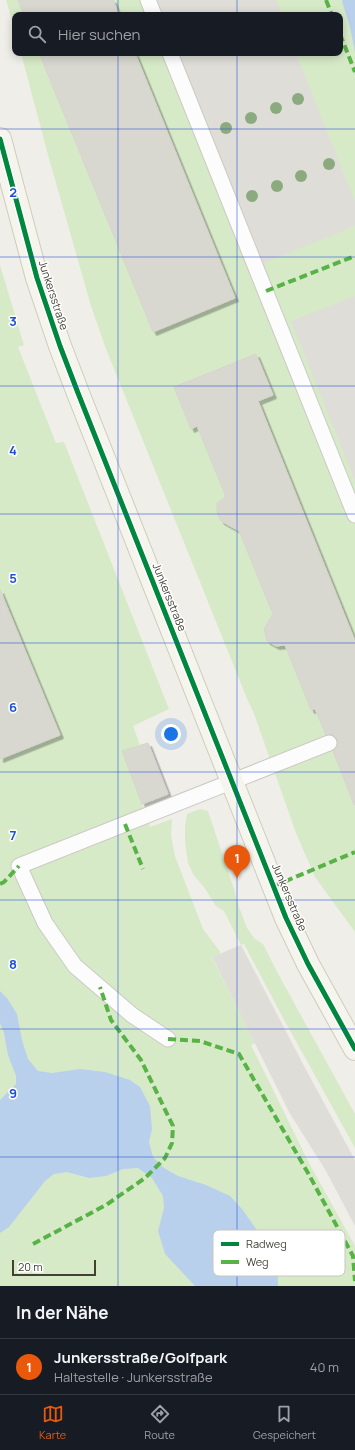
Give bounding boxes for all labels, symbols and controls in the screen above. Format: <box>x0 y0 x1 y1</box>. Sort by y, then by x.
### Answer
search box <box>12 12 343 56</box>
icon: search <box>26 23 48 45</box>
text: Hier suchen <box>58 24 140 45</box>
text: 2 <box>9 183 17 201</box>
street label: Junkersstraße <box>36 258 73 332</box>
text: 3 <box>9 312 17 330</box>
text: 4 <box>9 441 17 459</box>
street label: Junkersstraße <box>149 561 191 634</box>
text: 5 <box>9 569 17 587</box>
text: 6 <box>9 698 17 716</box>
your location <box>161 724 181 744</box>
text: 7 <box>10 826 17 844</box>
pin: 1 <box>224 845 250 878</box>
street label: Junkersstraße <box>269 861 311 934</box>
text: 8 <box>9 955 17 973</box>
text: 9 <box>9 1084 17 1102</box>
legend <box>213 1230 345 1276</box>
text: Radweg <box>246 1236 287 1251</box>
text: Weg <box>246 1254 269 1269</box>
scale bar <box>12 1258 96 1277</box>
text: 20 m <box>18 1259 43 1274</box>
text: In der Nähe <box>16 1301 109 1324</box>
text: Junkersstraße/Golfpark <box>54 1347 227 1368</box>
text: 1 <box>26 1358 32 1376</box>
text: 40 m <box>310 1358 339 1376</box>
text: Haltestelle · Junkersstraße <box>54 1368 213 1386</box>
tab: Karte <box>39 1403 66 1442</box>
tab: Route <box>144 1403 175 1442</box>
tab: Gespeichert <box>253 1403 316 1442</box>

